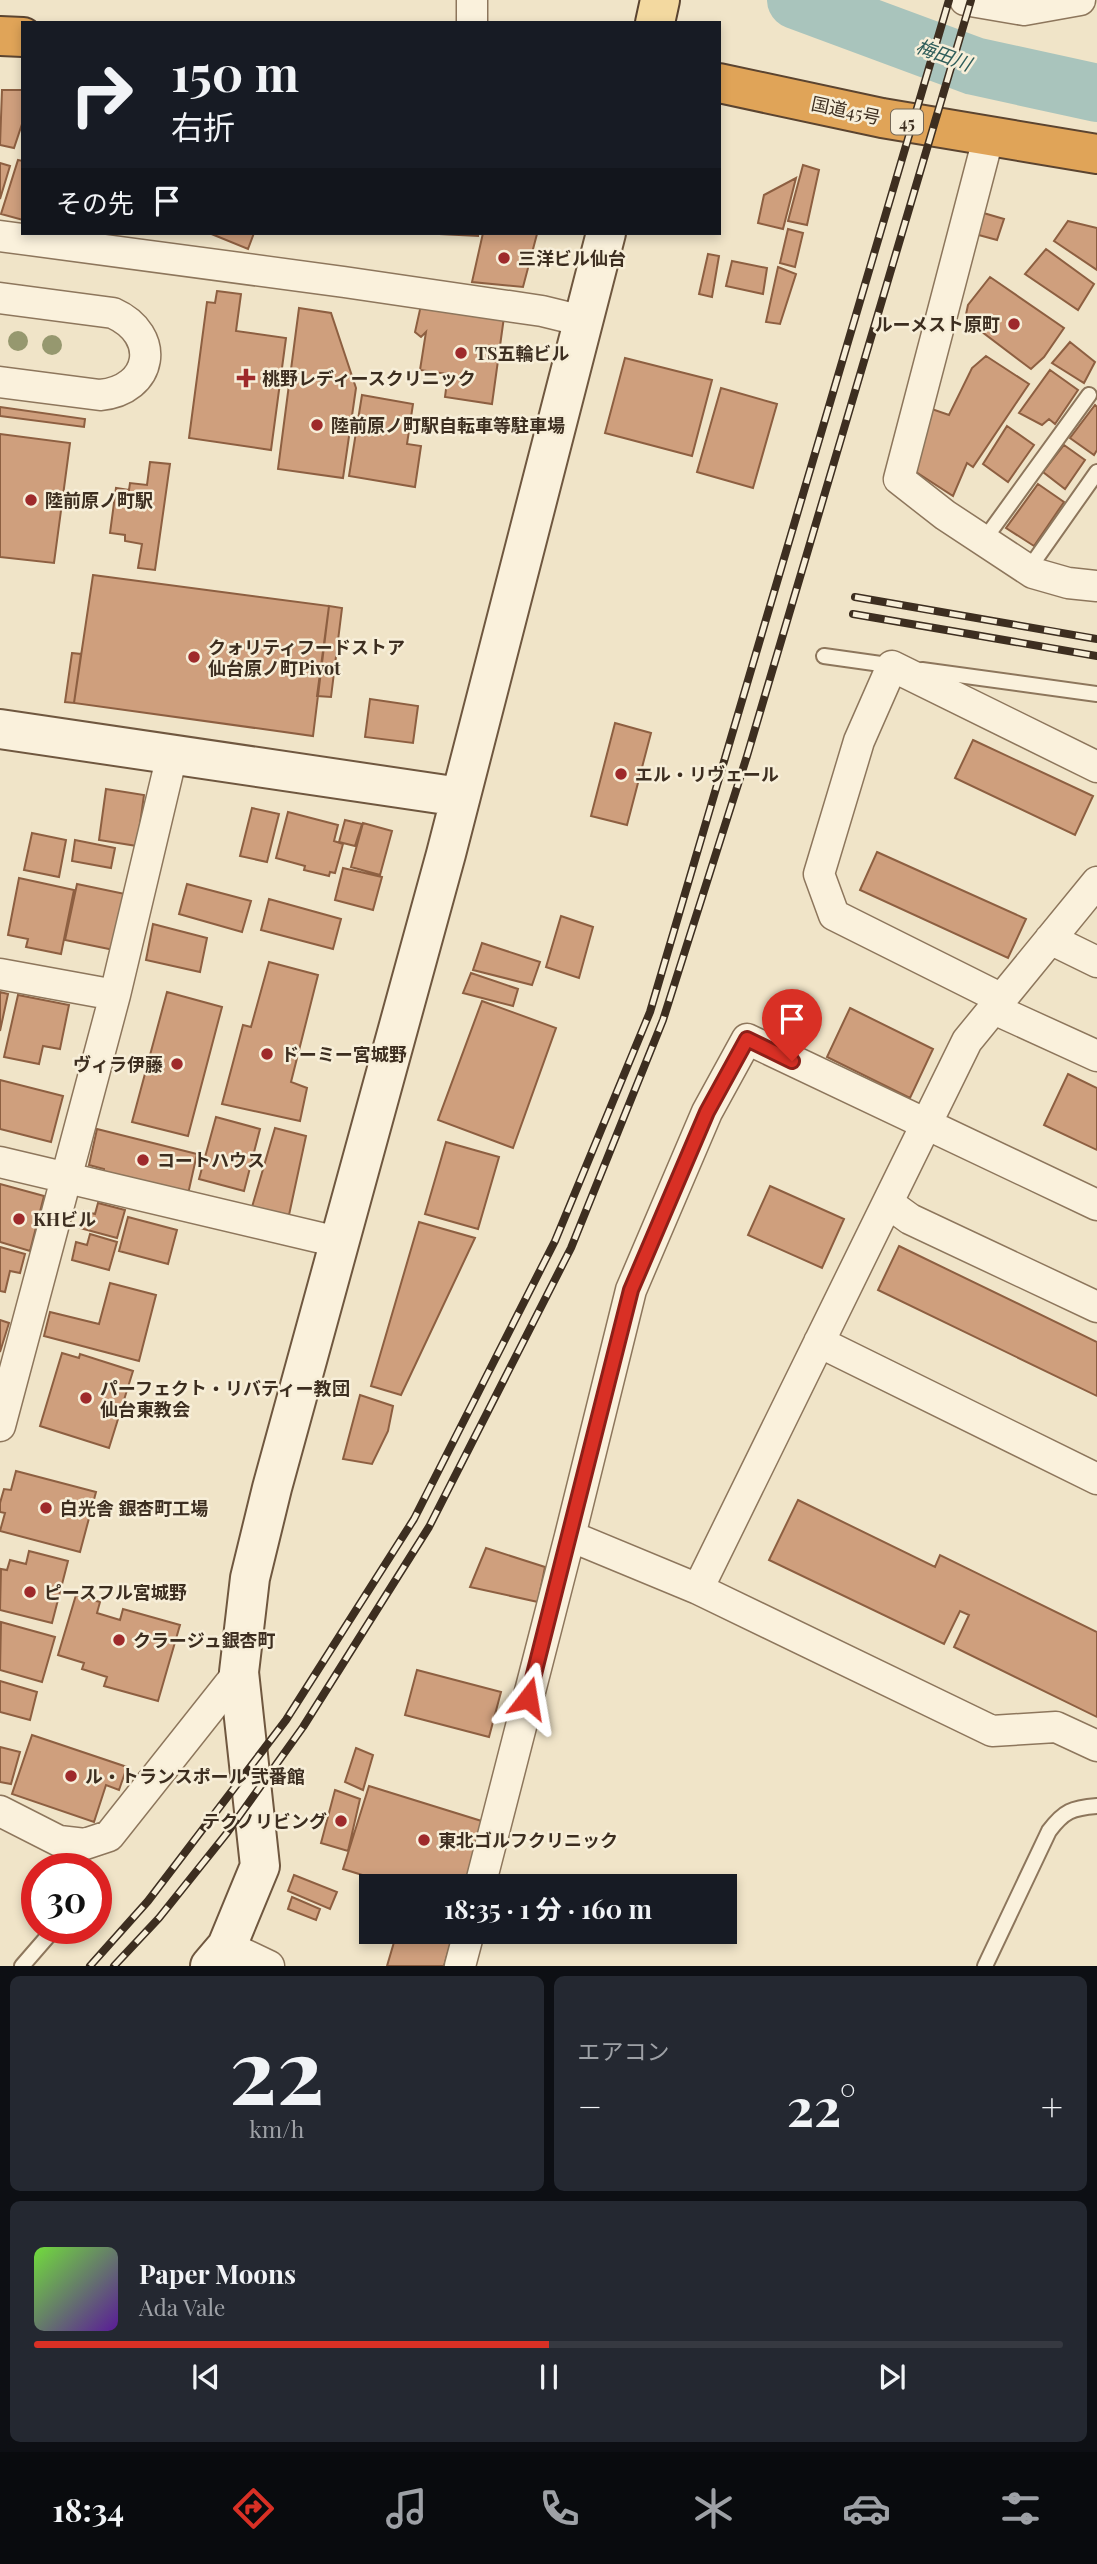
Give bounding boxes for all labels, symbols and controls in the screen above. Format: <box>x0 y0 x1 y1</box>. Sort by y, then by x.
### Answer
water label: 梅田川 <box>913 32 977 77</box>
text: 150 m <box>171 39 299 104</box>
icon: right <box>56 49 147 140</box>
street label: 国道45号 <box>809 91 883 129</box>
text: 右折 <box>171 104 235 147</box>
road number: 45 <box>891 110 923 134</box>
icon: arrive <box>148 182 186 220</box>
text: その先 <box>56 185 134 220</box>
place label: 三洋ビル仙台 <box>518 246 626 270</box>
marker: 三洋ビル仙台 <box>496 250 512 266</box>
place label: ルーメスト原町 <box>875 312 1000 336</box>
marker: ルーメスト原町 <box>1006 316 1022 332</box>
place label: TS五輪ビル <box>475 341 570 365</box>
marker: TS五輪ビル <box>453 345 469 361</box>
place label: 桃野レディースクリニック <box>262 366 476 390</box>
marker: 桃野レディースクリニック <box>236 368 256 388</box>
place label: 陸前原ノ町駅自転車等駐車場 <box>331 413 565 437</box>
marker: 陸前原ノ町駅自転車等駐車場 <box>309 417 325 433</box>
place label: 陸前原ノ町駅 <box>45 488 153 512</box>
marker: 陸前原ノ町駅 <box>23 492 39 508</box>
place label: クォリティフードストア 仙台原ノ町Pivot <box>208 635 405 680</box>
marker: クォリティフードストア 仙台原ノ町Pivot <box>186 649 202 665</box>
place label: エル・リヴェール <box>635 762 779 786</box>
marker: エル・リヴェール <box>613 766 629 782</box>
pin <box>762 989 822 1061</box>
icon: arrive <box>773 1000 811 1038</box>
place label: ドーミー宮城野 <box>281 1042 407 1066</box>
marker: ドーミー宮城野 <box>259 1046 275 1062</box>
place label: ヴィラ伊藤 <box>73 1052 163 1076</box>
marker: ヴィラ伊藤 <box>169 1056 185 1072</box>
place label: コートハウス <box>157 1148 265 1172</box>
marker: コートハウス <box>135 1152 151 1168</box>
place label: KHビル <box>33 1207 96 1231</box>
marker: KHビル <box>11 1211 27 1227</box>
place label: パーフェクト・リバティー教団 仙台東教会 <box>100 1376 350 1421</box>
marker: パーフェクト・リバティー教団 仙台東教会 <box>78 1390 94 1406</box>
place label: 白光舎 銀杏町工場 <box>60 1496 208 1520</box>
marker: 白光舎 銀杏町工場 <box>38 1500 54 1516</box>
place label: ピースフル宮城野 <box>44 1580 187 1604</box>
marker: ピースフル宮城野 <box>22 1584 38 1600</box>
place label: クラージュ銀杏町 <box>133 1628 275 1652</box>
marker: クラージュ銀杏町 <box>111 1632 127 1648</box>
position arrow <box>491 1661 565 1735</box>
place label: ル・トランスポール 弐番館 <box>85 1764 305 1788</box>
marker: ル・トランスポール 弐番館 <box>63 1768 79 1784</box>
place label: テクノリビング <box>202 1809 327 1833</box>
marker: テクノリビング <box>333 1813 349 1829</box>
place label: 東北ゴルフクリニック <box>438 1828 618 1852</box>
marker: 東北ゴルフクリニック <box>416 1832 432 1848</box>
speed limit sign: 30 <box>21 1853 112 1944</box>
text: 18:35 · 1 分 · 160 m <box>444 1891 652 1926</box>
text: 22 <box>229 2007 324 2128</box>
text: エアコン <box>578 2035 670 2066</box>
text: 22° <box>787 2071 856 2140</box>
text: − <box>578 2080 602 2131</box>
text: + <box>1041 2080 1063 2131</box>
text: km/h <box>249 2113 304 2144</box>
text: Paper Moons <box>139 2256 296 2291</box>
text: Ada Vale <box>139 2291 226 2322</box>
icon: previous <box>187 2358 225 2396</box>
icon: pause <box>530 2358 568 2396</box>
icon: next <box>873 2358 911 2396</box>
icon: directions <box>229 2484 278 2533</box>
icon: music <box>382 2484 431 2533</box>
icon: phone <box>535 2484 584 2533</box>
icon: climate <box>689 2484 738 2533</box>
icon: car <box>842 2484 891 2533</box>
icon: filters <box>996 2484 1045 2533</box>
text: 18:34 <box>52 2487 124 2530</box>

